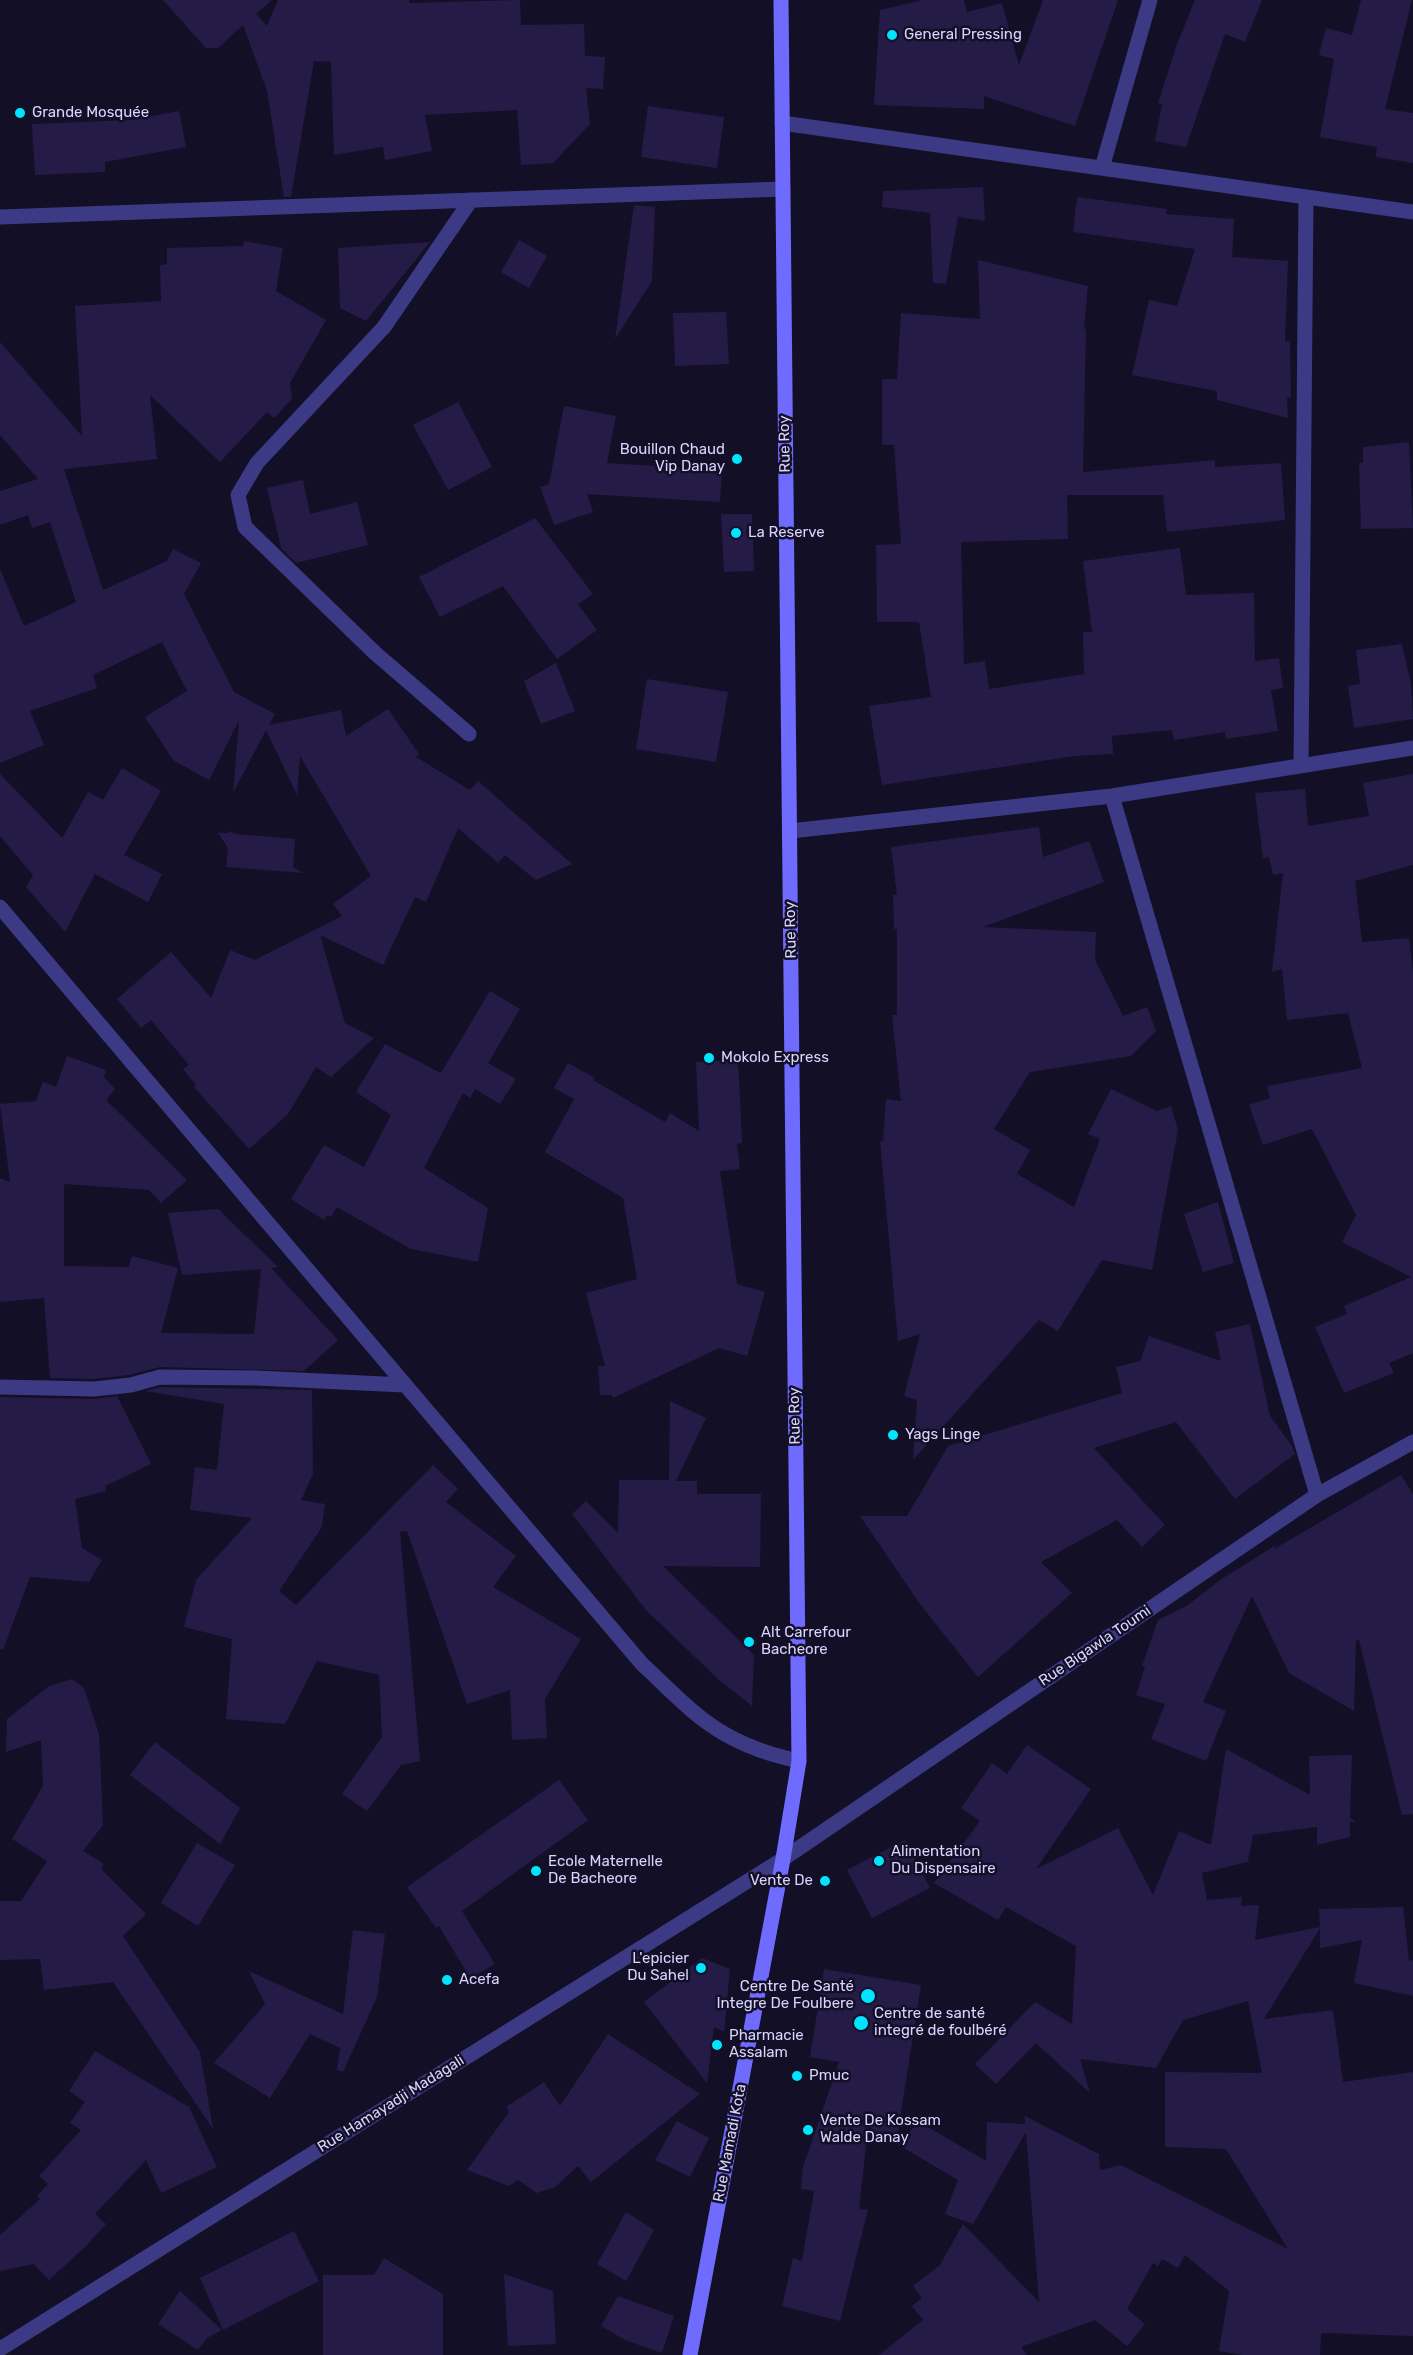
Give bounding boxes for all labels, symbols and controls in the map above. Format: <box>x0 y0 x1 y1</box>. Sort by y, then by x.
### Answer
place label: General Pressing <box>904 26 1022 44</box>
marker: General Pressing <box>885 28 899 42</box>
place label: Grande Mosquée <box>32 104 149 122</box>
marker: Grande Mosquée <box>13 106 27 120</box>
street label: Rue Roy <box>776 415 794 473</box>
place label: Bouillon Chaud Vip Danay <box>620 441 725 476</box>
marker: Bouillon Chaud Vip Danay <box>730 452 744 466</box>
place label: La Reserve <box>748 524 825 542</box>
marker: La Reserve <box>729 526 743 540</box>
street label: Rue Roy <box>782 901 800 959</box>
place label: Mokolo Express <box>721 1049 829 1067</box>
marker: Mokolo Express <box>702 1051 716 1065</box>
street label: Rue Roy <box>786 1387 804 1445</box>
place label: Yags Linge <box>905 1426 980 1444</box>
marker: Yags Linge <box>886 1428 900 1442</box>
street label: Rue Bigawla Toumi <box>1036 1602 1154 1690</box>
place label: Alt Carrefour Bacheore <box>761 1624 851 1659</box>
marker: Alt Carrefour Bacheore <box>742 1635 756 1649</box>
place label: Alimentation Du Dispensaire <box>891 1843 996 1878</box>
place label: Ecole Maternelle De Bacheore <box>548 1853 663 1888</box>
marker: Alimentation Du Dispensaire <box>872 1854 886 1868</box>
marker: Ecole Maternelle De Bacheore <box>529 1864 543 1878</box>
place label: Vente De <box>750 1872 813 1890</box>
marker: Vente De <box>818 1874 832 1888</box>
place label: L'epicier Du Sahel <box>627 1950 689 1985</box>
marker: L'epicier Du Sahel <box>694 1961 708 1975</box>
place label: Acefa <box>459 1971 500 1989</box>
marker: Acefa <box>440 1973 454 1987</box>
place label: Centre De Santé Integre De Foulbere <box>717 1978 854 2013</box>
marker: Centre De Santé Integre De Foulbere <box>859 1987 877 2005</box>
place label: Centre de santé integré de foulbéré <box>874 2005 1007 2040</box>
marker: Centre de santé integré de foulbéré <box>852 2014 870 2032</box>
place label: Pharmacie Assalam <box>729 2027 804 2062</box>
marker: Pharmacie Assalam <box>710 2038 724 2052</box>
street label: Rue Hamayadji Madagali <box>314 2051 468 2157</box>
place label: Pmuc <box>809 2067 849 2085</box>
marker: Pmuc <box>790 2069 804 2083</box>
street label: Rue Mamadi Kota <box>710 2082 750 2204</box>
place label: Vente De Kossam Walde Danay <box>820 2112 941 2147</box>
marker: Vente De Kossam Walde Danay <box>801 2123 815 2137</box>

